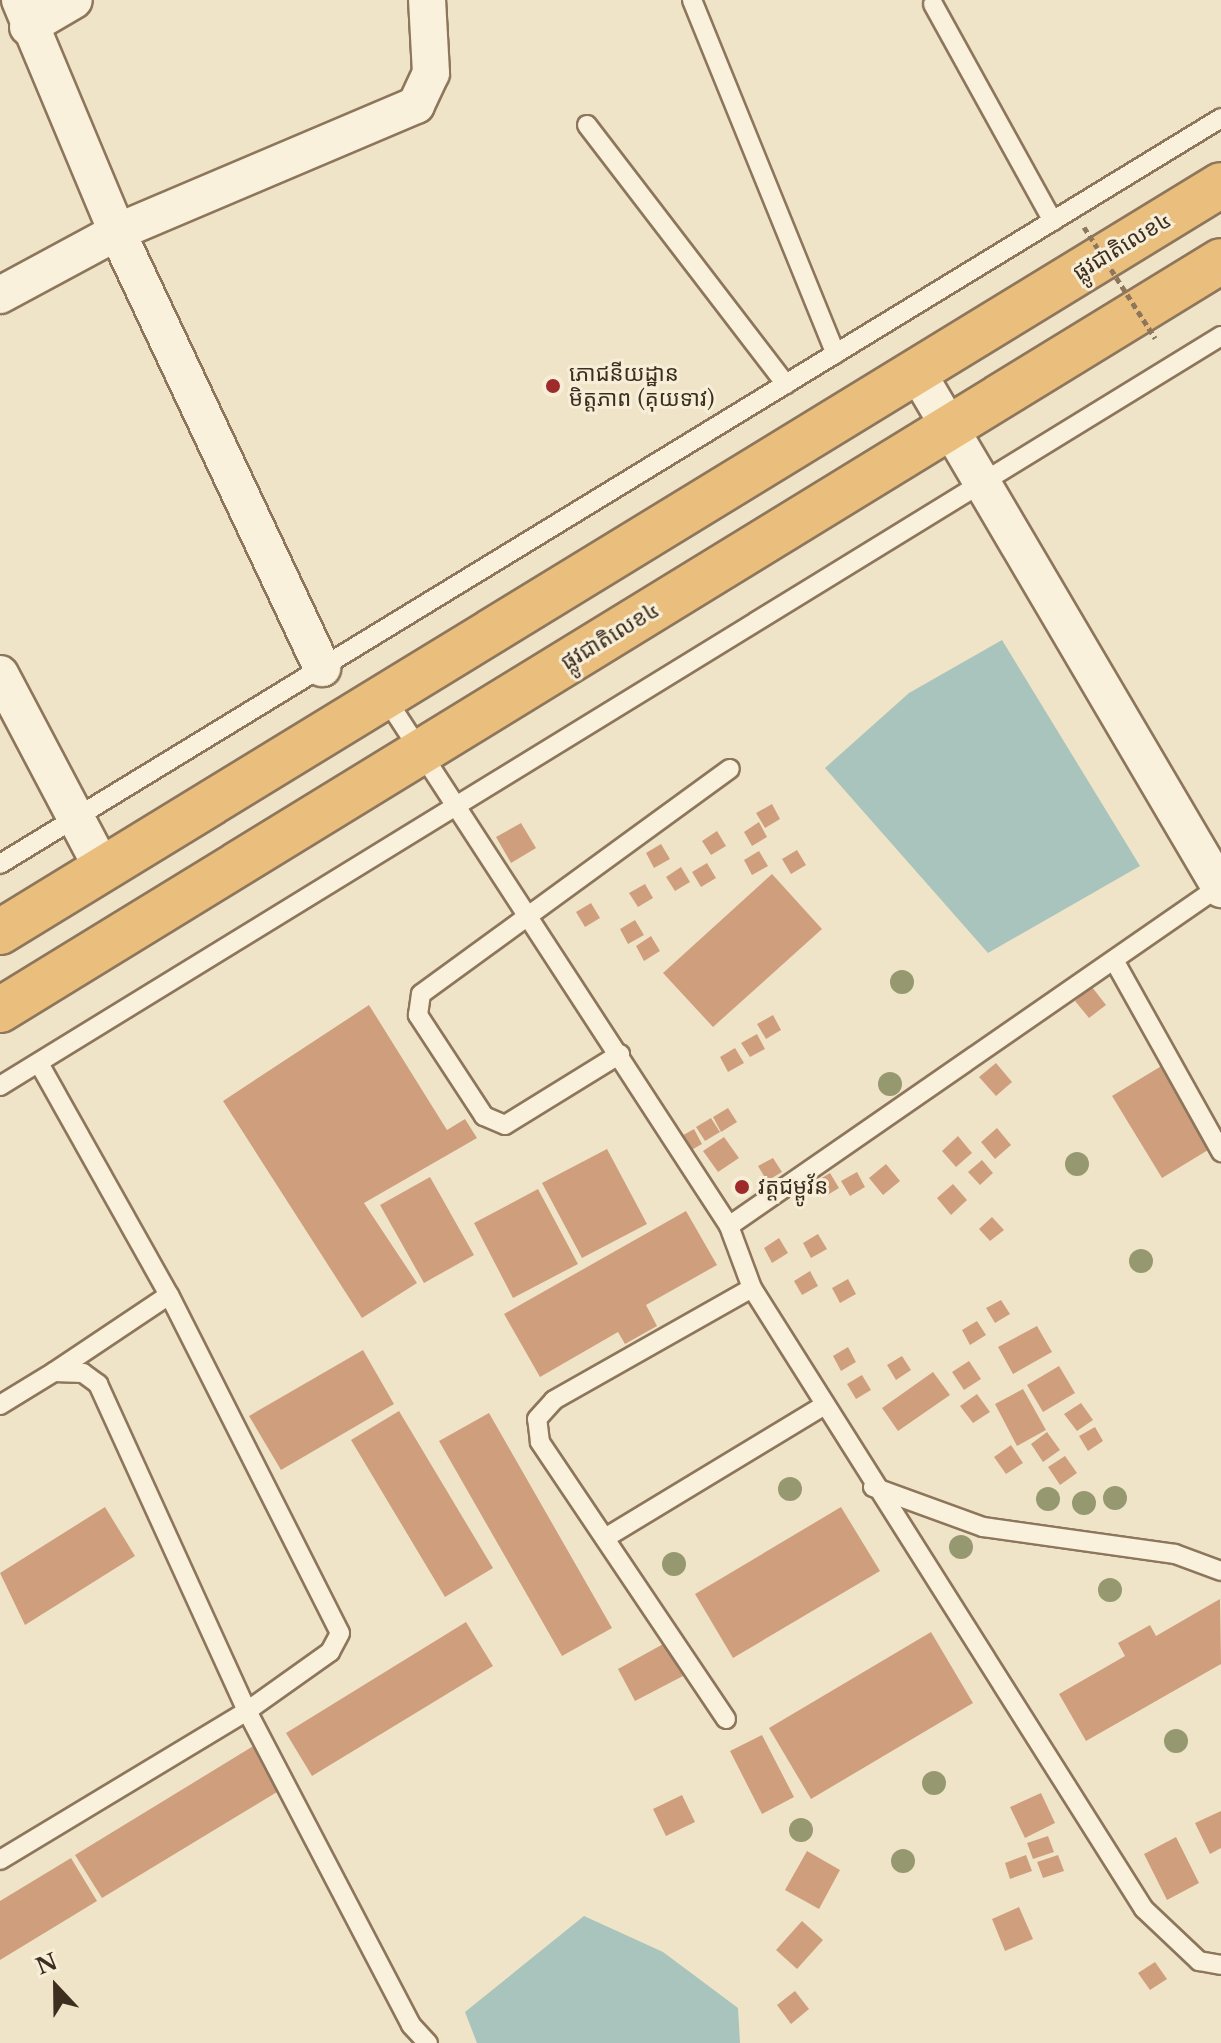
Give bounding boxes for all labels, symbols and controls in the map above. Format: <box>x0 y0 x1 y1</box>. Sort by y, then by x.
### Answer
street label: ផ្លូវជាតិលេខ៤ <box>1068 206 1176 286</box>
place label: ភោជនីយដ្ឋាន មិត្តភាព (គុយទាវ) <box>569 360 714 412</box>
marker: ភោជនីយដ្ឋាន មិត្តភាព (គុយទាវ) <box>544 377 562 395</box>
street label: ផ្លូវជាតិលេខ៤ <box>556 596 664 676</box>
place label: វត្តជម្ពូវ័ន <box>758 1174 828 1200</box>
marker: វត្តជម្ពូវ័ន <box>733 1178 751 1196</box>
north arrow <box>16 1947 96 2027</box>
text: N <box>32 1948 61 1981</box>

